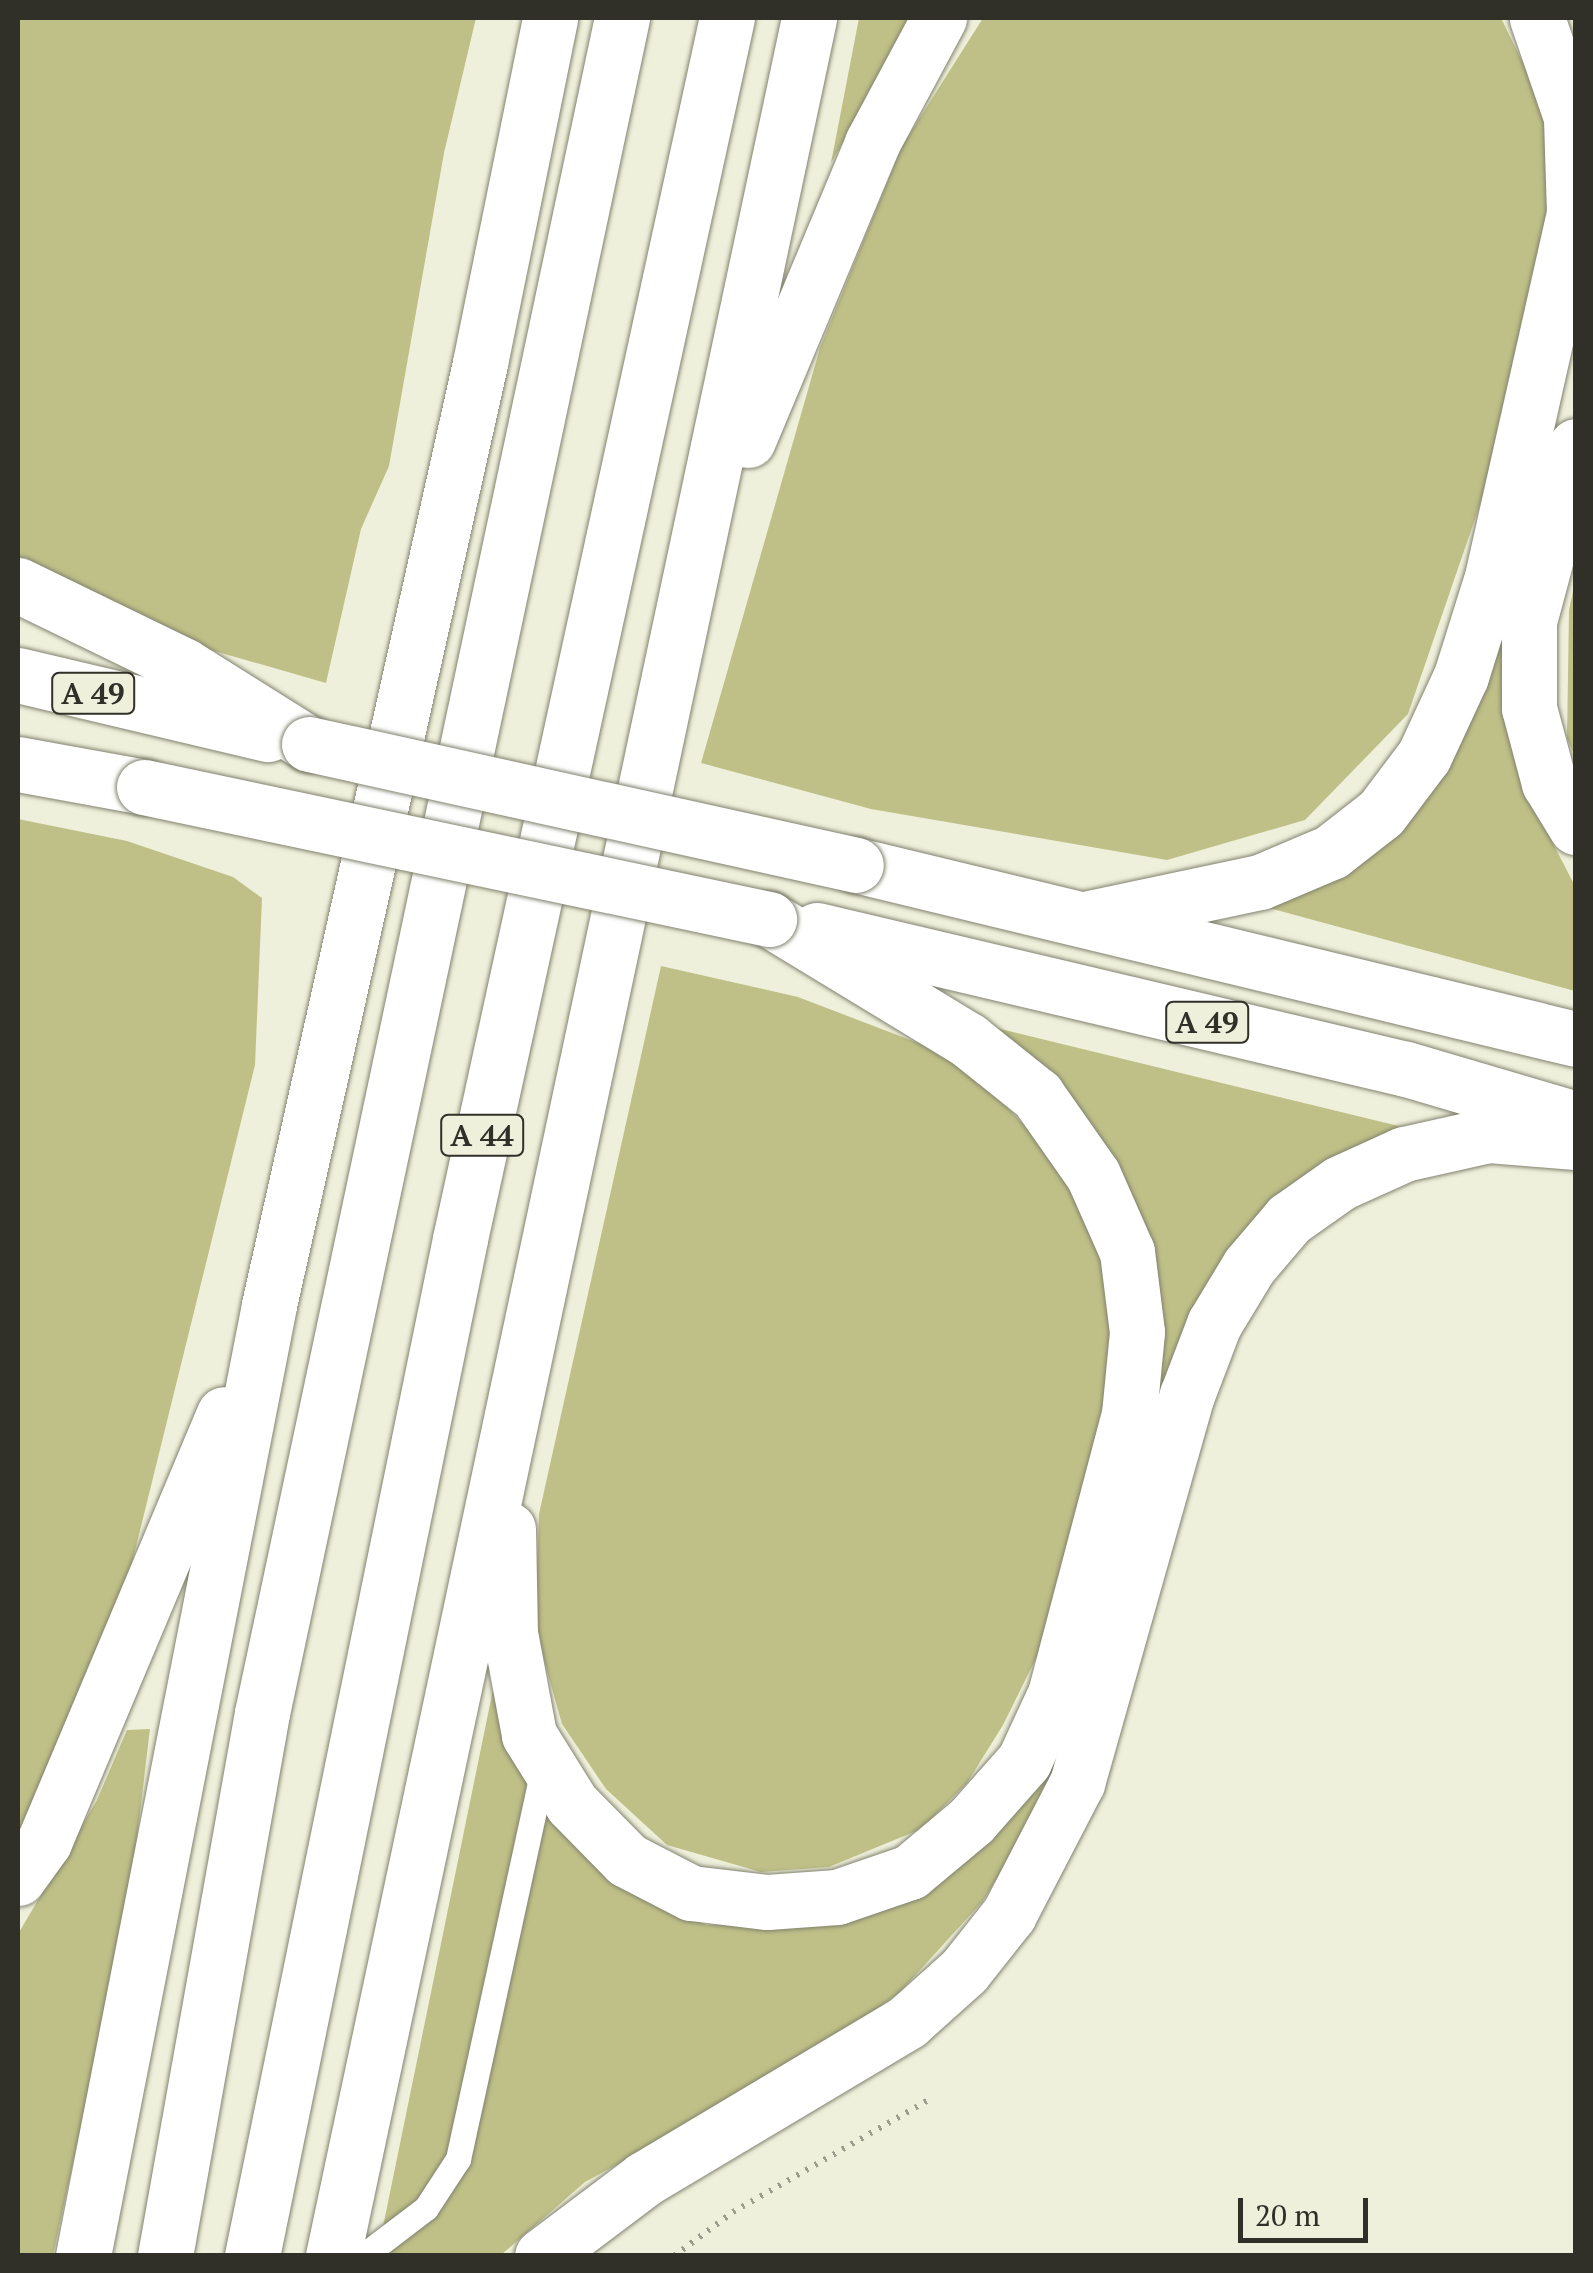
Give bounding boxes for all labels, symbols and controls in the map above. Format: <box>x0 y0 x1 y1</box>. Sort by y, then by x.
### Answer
road number: A 49 <box>51 668 136 718</box>
road number: A 49 <box>1164 997 1250 1047</box>
road number: A 44 <box>440 1110 524 1160</box>
scale bar <box>1243 2178 1373 2240</box>
text: 20 m <box>1255 2195 1320 2235</box>

